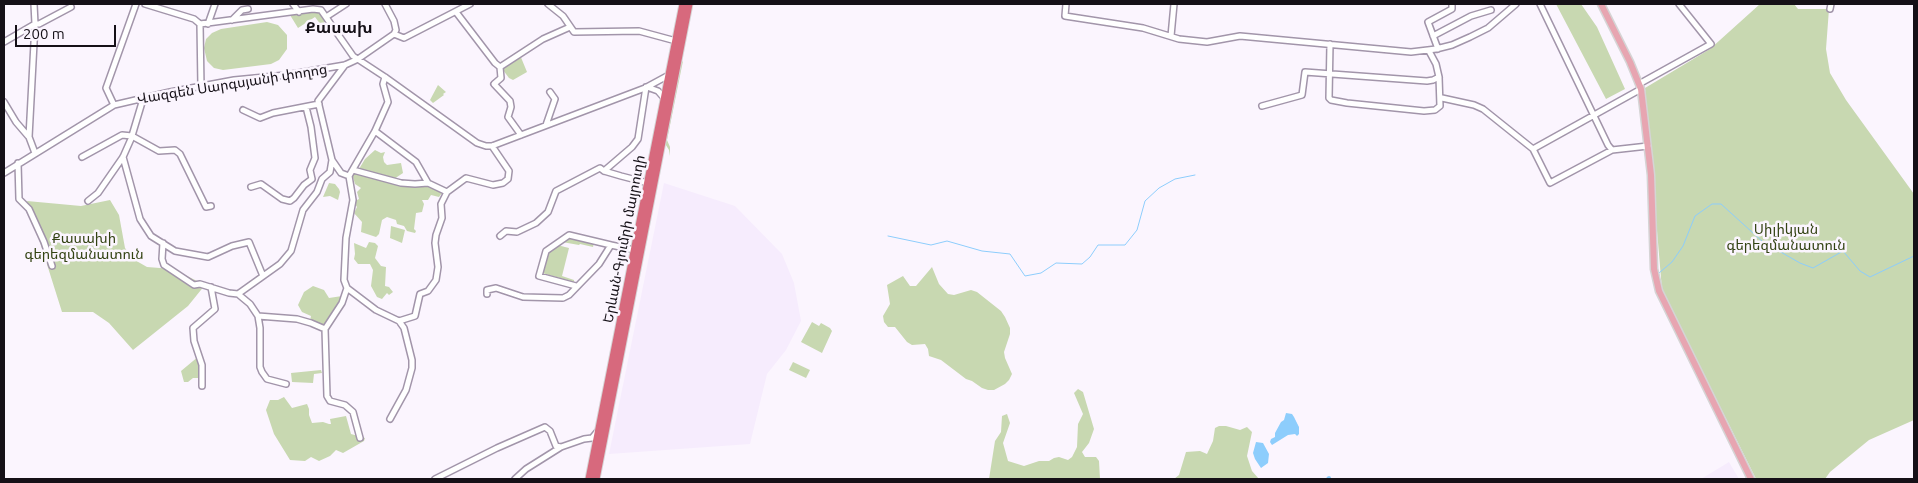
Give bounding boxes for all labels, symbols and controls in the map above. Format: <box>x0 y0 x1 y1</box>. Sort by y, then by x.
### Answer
scale bar <box>18 15 119 47</box>
district label: Քասախ <box>305 18 373 38</box>
text: 200 m <box>23 25 65 42</box>
street label: Վազգեն Սարգսյանի փողոց <box>136 61 328 107</box>
street label: Երևան-Գյումրի մայրուղի <box>599 154 649 324</box>
park label: Սիլիկյան գերեզմանատուն <box>1726 221 1846 253</box>
park label: Քասախի գերեզմանատուն <box>24 230 144 262</box>

